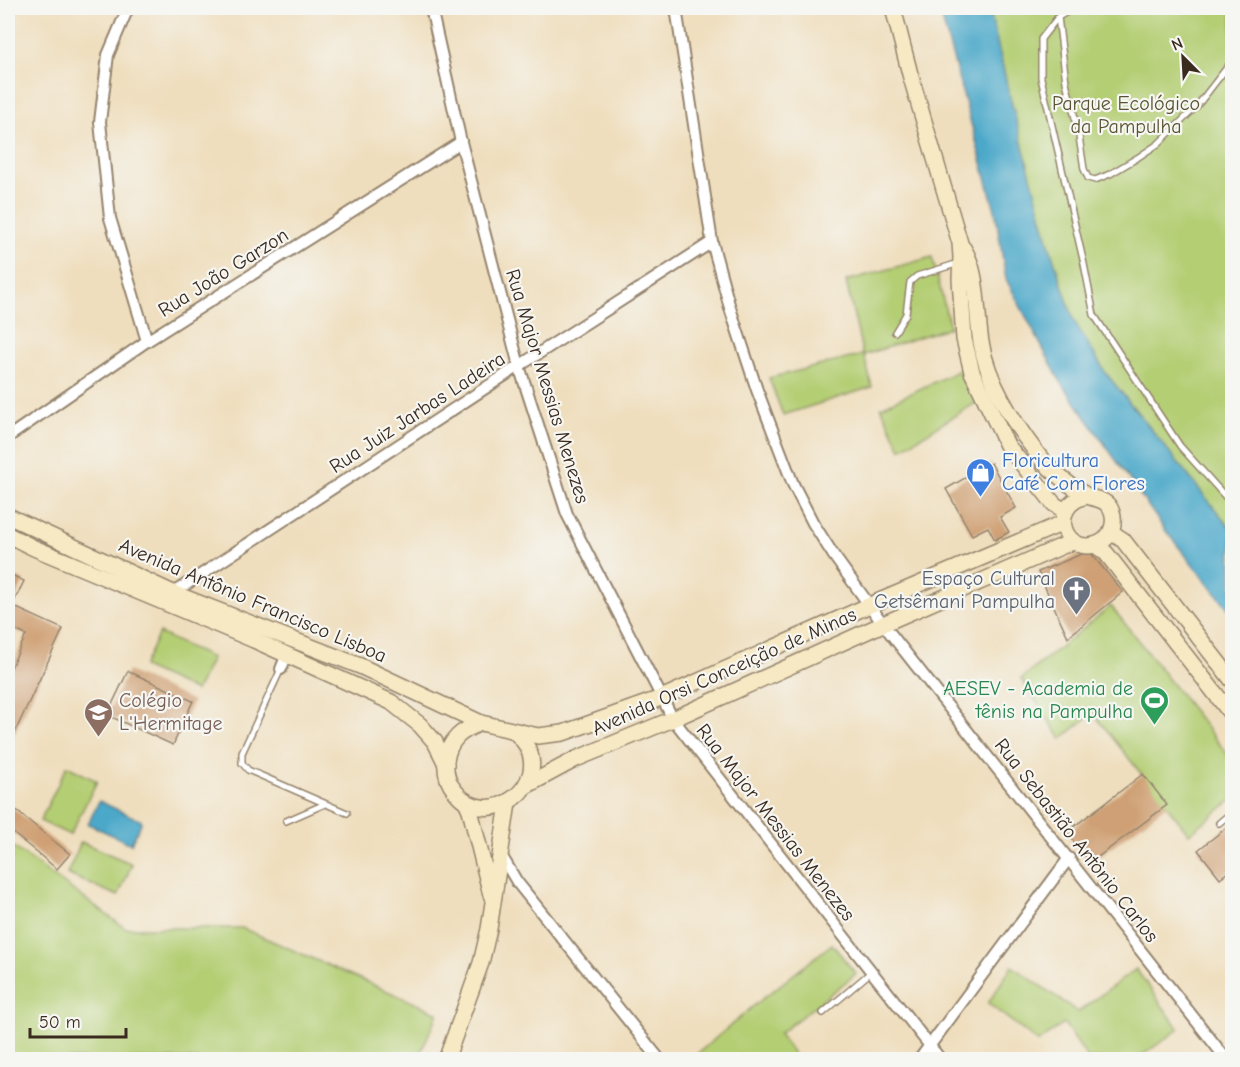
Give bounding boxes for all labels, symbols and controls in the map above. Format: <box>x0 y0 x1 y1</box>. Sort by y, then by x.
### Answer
north arrow <box>1153 27 1213 87</box>
text: N <box>1169 34 1186 55</box>
park label: Parque Ecológico da Pampulha <box>1052 92 1200 138</box>
street label: Rua João Garzon <box>154 223 292 322</box>
street label: Rua Major Messias Menezes <box>501 266 594 506</box>
street label: Rua Juiz Jarbas Ladeira <box>325 347 509 478</box>
place label: Floricultura Café Com Flores <box>1002 449 1145 495</box>
shop icon: Floricultura Café Com Flores <box>965 456 997 498</box>
street label: Avenida Antônio Francisco Lisboa <box>116 534 390 667</box>
place label: Espaço Cultural Getsêmani Pampulha <box>874 567 1055 613</box>
church icon: Espaço Cultural Getsêmani Pampulha <box>1060 574 1092 616</box>
street label: Avenida Orsi Conceição de Minas <box>589 603 860 740</box>
place label: AESEV - Academia de tênis na Pampulha <box>943 677 1133 723</box>
sports icon: AESEV - Academia de tênis na Pampulha <box>1138 684 1170 726</box>
place label: Colégio L'Hermitage <box>119 689 223 735</box>
school or university icon: Colégio L'Hermitage <box>82 696 114 738</box>
street label: Rua Major Messias Menezes <box>691 719 860 925</box>
street label: Rua Sebastião Antônio Carlos <box>990 734 1163 947</box>
scale bar <box>30 1001 126 1039</box>
text: 50 m <box>39 1012 81 1033</box>

